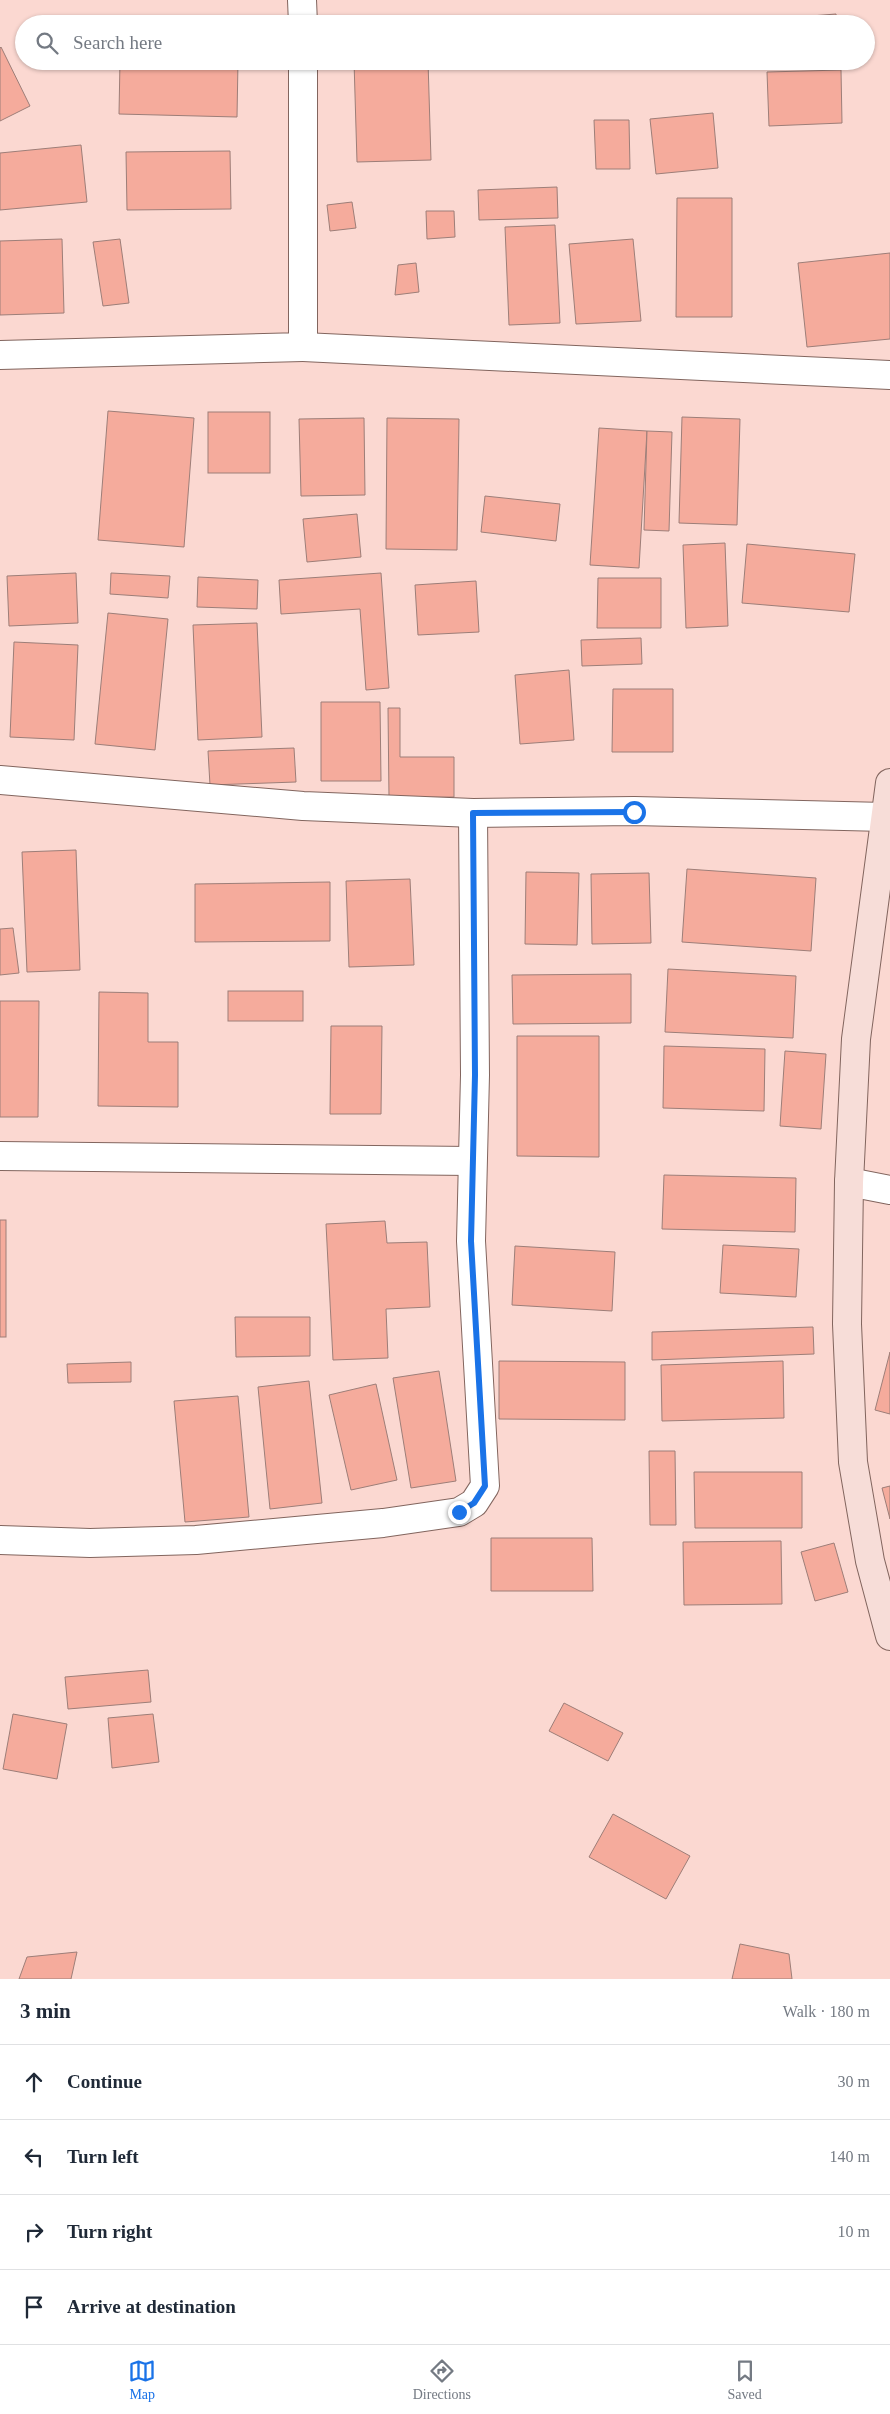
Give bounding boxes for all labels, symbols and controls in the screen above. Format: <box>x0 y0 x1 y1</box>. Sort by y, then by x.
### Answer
search box <box>15 15 875 70</box>
icon: search <box>33 29 61 57</box>
text: Search here <box>73 32 162 53</box>
route start <box>623 801 646 824</box>
route end <box>448 1501 471 1524</box>
text: 3 min <box>20 1999 71 2023</box>
text: Walk · 180 m <box>783 2003 870 2020</box>
icon: ahead <box>20 2068 48 2096</box>
text: Continue <box>67 2071 142 2092</box>
text: 30 m <box>838 2073 870 2090</box>
icon: left <box>20 2143 48 2171</box>
text: Turn left <box>67 2146 139 2167</box>
text: 140 m <box>830 2148 870 2165</box>
icon: right <box>20 2218 48 2246</box>
text: Turn right <box>67 2221 152 2242</box>
text: 10 m <box>838 2223 870 2240</box>
icon: arrive <box>20 2293 48 2321</box>
text: Arrive at destination <box>67 2296 236 2317</box>
tab: Map <box>128 2357 156 2403</box>
tab: Directions <box>413 2357 471 2403</box>
tab: Saved <box>728 2357 762 2403</box>

